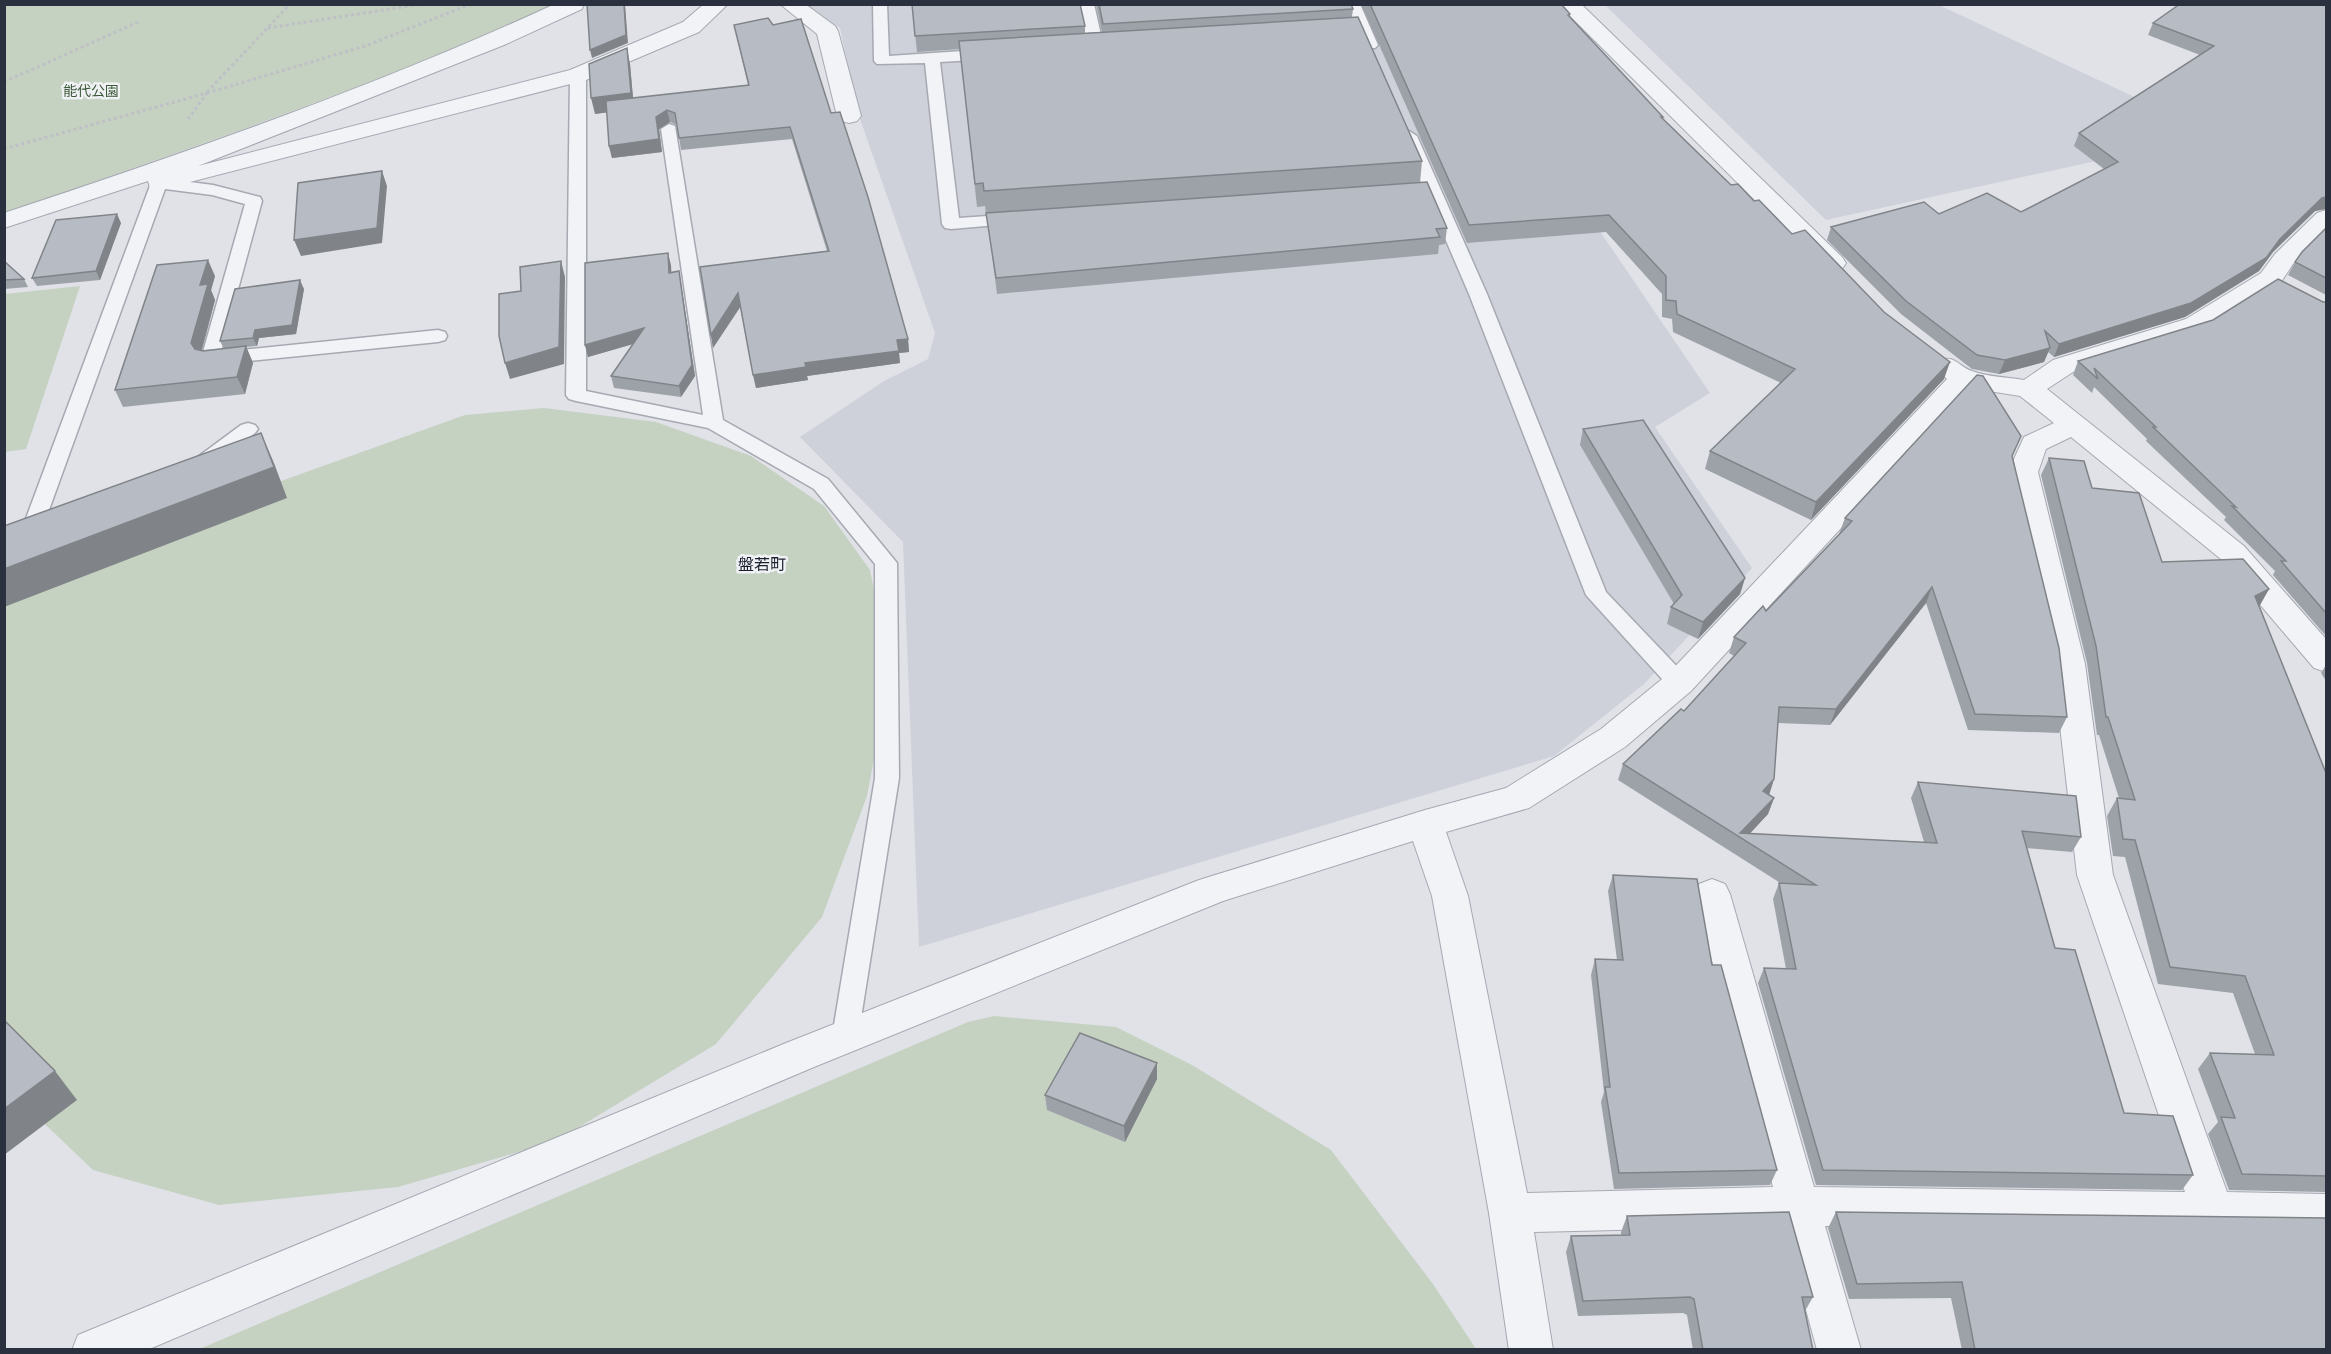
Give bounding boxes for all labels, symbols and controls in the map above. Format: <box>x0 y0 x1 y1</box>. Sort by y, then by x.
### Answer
park label: 能代公園 <box>63 82 119 100</box>
district label: 盤若町 <box>738 554 786 574</box>

